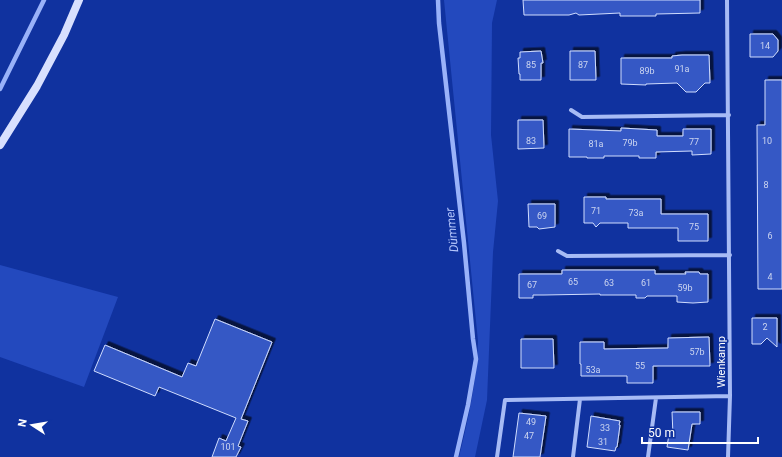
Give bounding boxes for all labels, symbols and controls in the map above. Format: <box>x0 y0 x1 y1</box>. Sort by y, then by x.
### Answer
house number: 14 <box>760 41 770 51</box>
house number: 85 <box>526 60 536 70</box>
house number: 87 <box>578 60 588 70</box>
house number: 91a <box>674 64 690 74</box>
house number: 89b <box>639 66 655 76</box>
house number: 83 <box>526 136 536 146</box>
house number: 10 <box>762 136 772 146</box>
house number: 77 <box>689 137 699 147</box>
house number: 79b <box>622 138 638 148</box>
house number: 81a <box>588 139 604 149</box>
house number: 8 <box>763 180 769 190</box>
water label: Dümmer <box>443 206 461 253</box>
house number: 71 <box>591 206 601 216</box>
house number: 73a <box>628 208 644 218</box>
house number: 69 <box>537 211 547 221</box>
house number: 75 <box>689 222 699 232</box>
house number: 6 <box>767 231 773 241</box>
house number: 4 <box>767 272 773 282</box>
house number: 65 <box>568 277 578 287</box>
house number: 63 <box>604 278 614 288</box>
house number: 61 <box>641 278 651 288</box>
house number: 67 <box>527 280 537 290</box>
house number: 59b <box>677 283 693 293</box>
house number: 2 <box>762 322 768 332</box>
street label: Wienkamp <box>715 336 728 388</box>
house number: 57b <box>689 347 705 357</box>
house number: 55 <box>635 361 645 371</box>
house number: 53a <box>585 365 601 375</box>
north arrow <box>12 405 52 445</box>
house number: 49 <box>526 417 536 427</box>
text: N <box>16 418 30 428</box>
scale bar <box>642 419 758 445</box>
house number: 33 <box>600 423 610 433</box>
text: 50 m <box>648 426 675 440</box>
house number: 47 <box>524 431 534 441</box>
house number: 31 <box>598 437 608 447</box>
house number: 101 <box>220 442 236 452</box>

